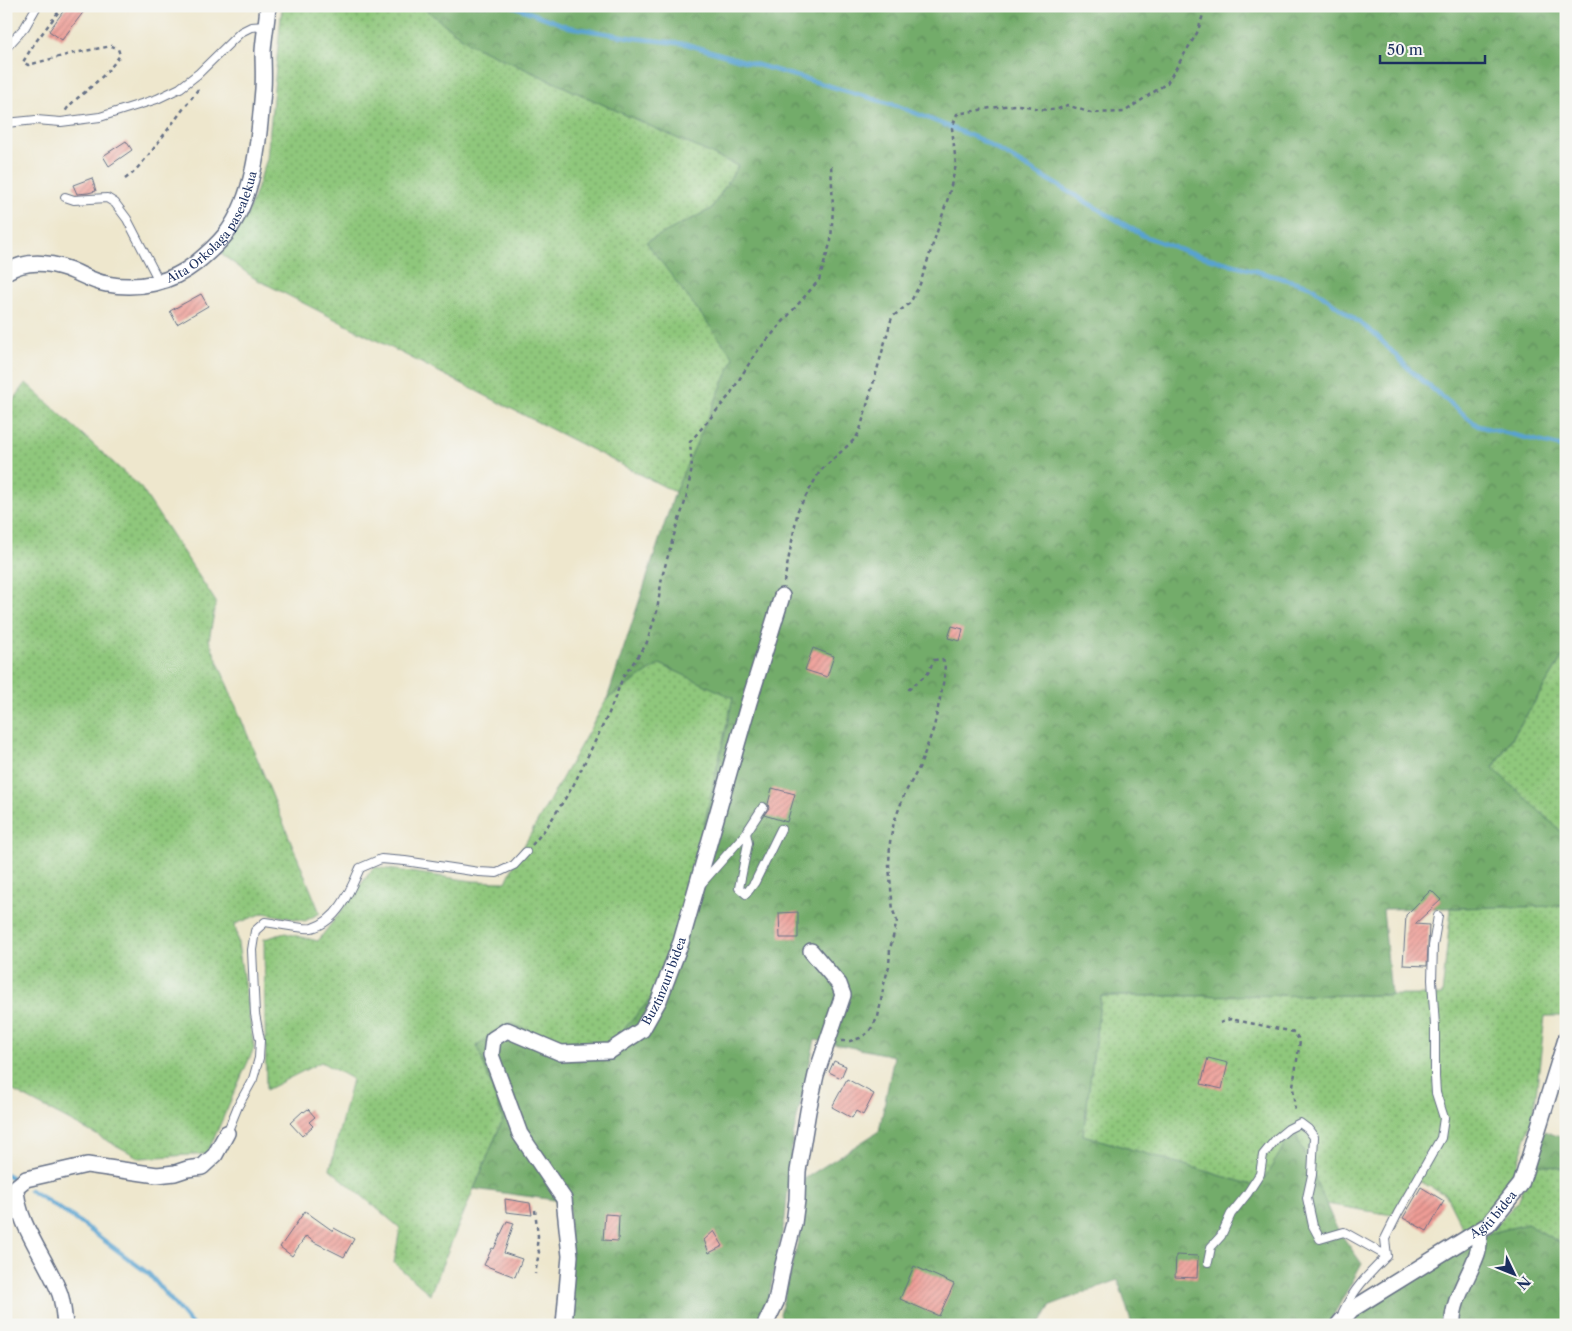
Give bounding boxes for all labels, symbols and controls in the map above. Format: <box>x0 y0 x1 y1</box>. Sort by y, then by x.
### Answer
scale bar <box>1380 32 1484 64</box>
text: 50 m <box>1387 40 1423 59</box>
street label: Aita Orkolaga pasealekua <box>163 169 260 286</box>
street label: Buztinzuri bidea <box>638 935 689 1027</box>
street label: Agiti bidea <box>1466 1187 1520 1242</box>
north arrow <box>1490 1248 1540 1298</box>
text: N <box>1513 1272 1534 1293</box>

